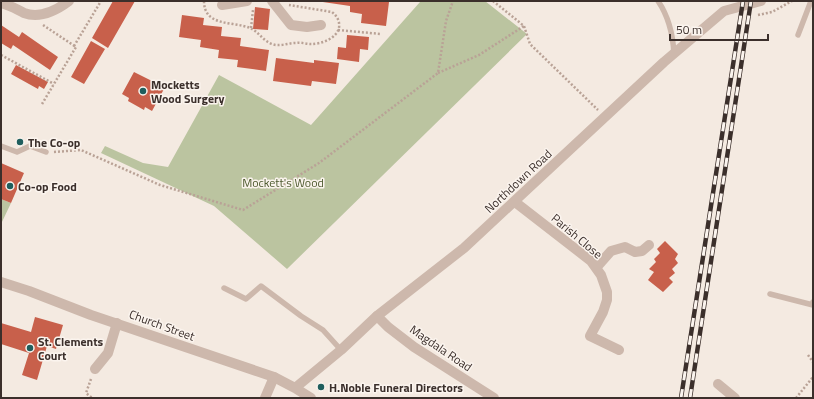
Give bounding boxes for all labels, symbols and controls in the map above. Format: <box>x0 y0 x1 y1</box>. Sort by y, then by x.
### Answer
scale bar <box>670 16 768 42</box>
text: 50 m <box>676 20 702 39</box>
place label: Mocketts Wood Surgery <box>151 75 225 108</box>
marker: Mocketts Wood Surgery <box>138 86 148 96</box>
place label: The Co-op <box>28 133 81 152</box>
marker: The Co-op <box>15 137 25 147</box>
street label: Northdown Road <box>480 145 556 217</box>
park label: Mockett's Wood <box>242 173 324 192</box>
place label: Co-op Food <box>18 177 77 196</box>
marker: Co-op Food <box>5 181 15 191</box>
street label: Parish Close <box>547 209 607 263</box>
street label: Church Street <box>127 304 198 346</box>
street label: Magdala Road <box>406 320 476 376</box>
place label: St. Clements Court <box>38 332 104 365</box>
marker: St. Clements Court <box>25 343 35 353</box>
place label: H.Noble Funeral Directors <box>329 378 463 397</box>
marker: H.Noble Funeral Directors <box>316 382 326 392</box>

